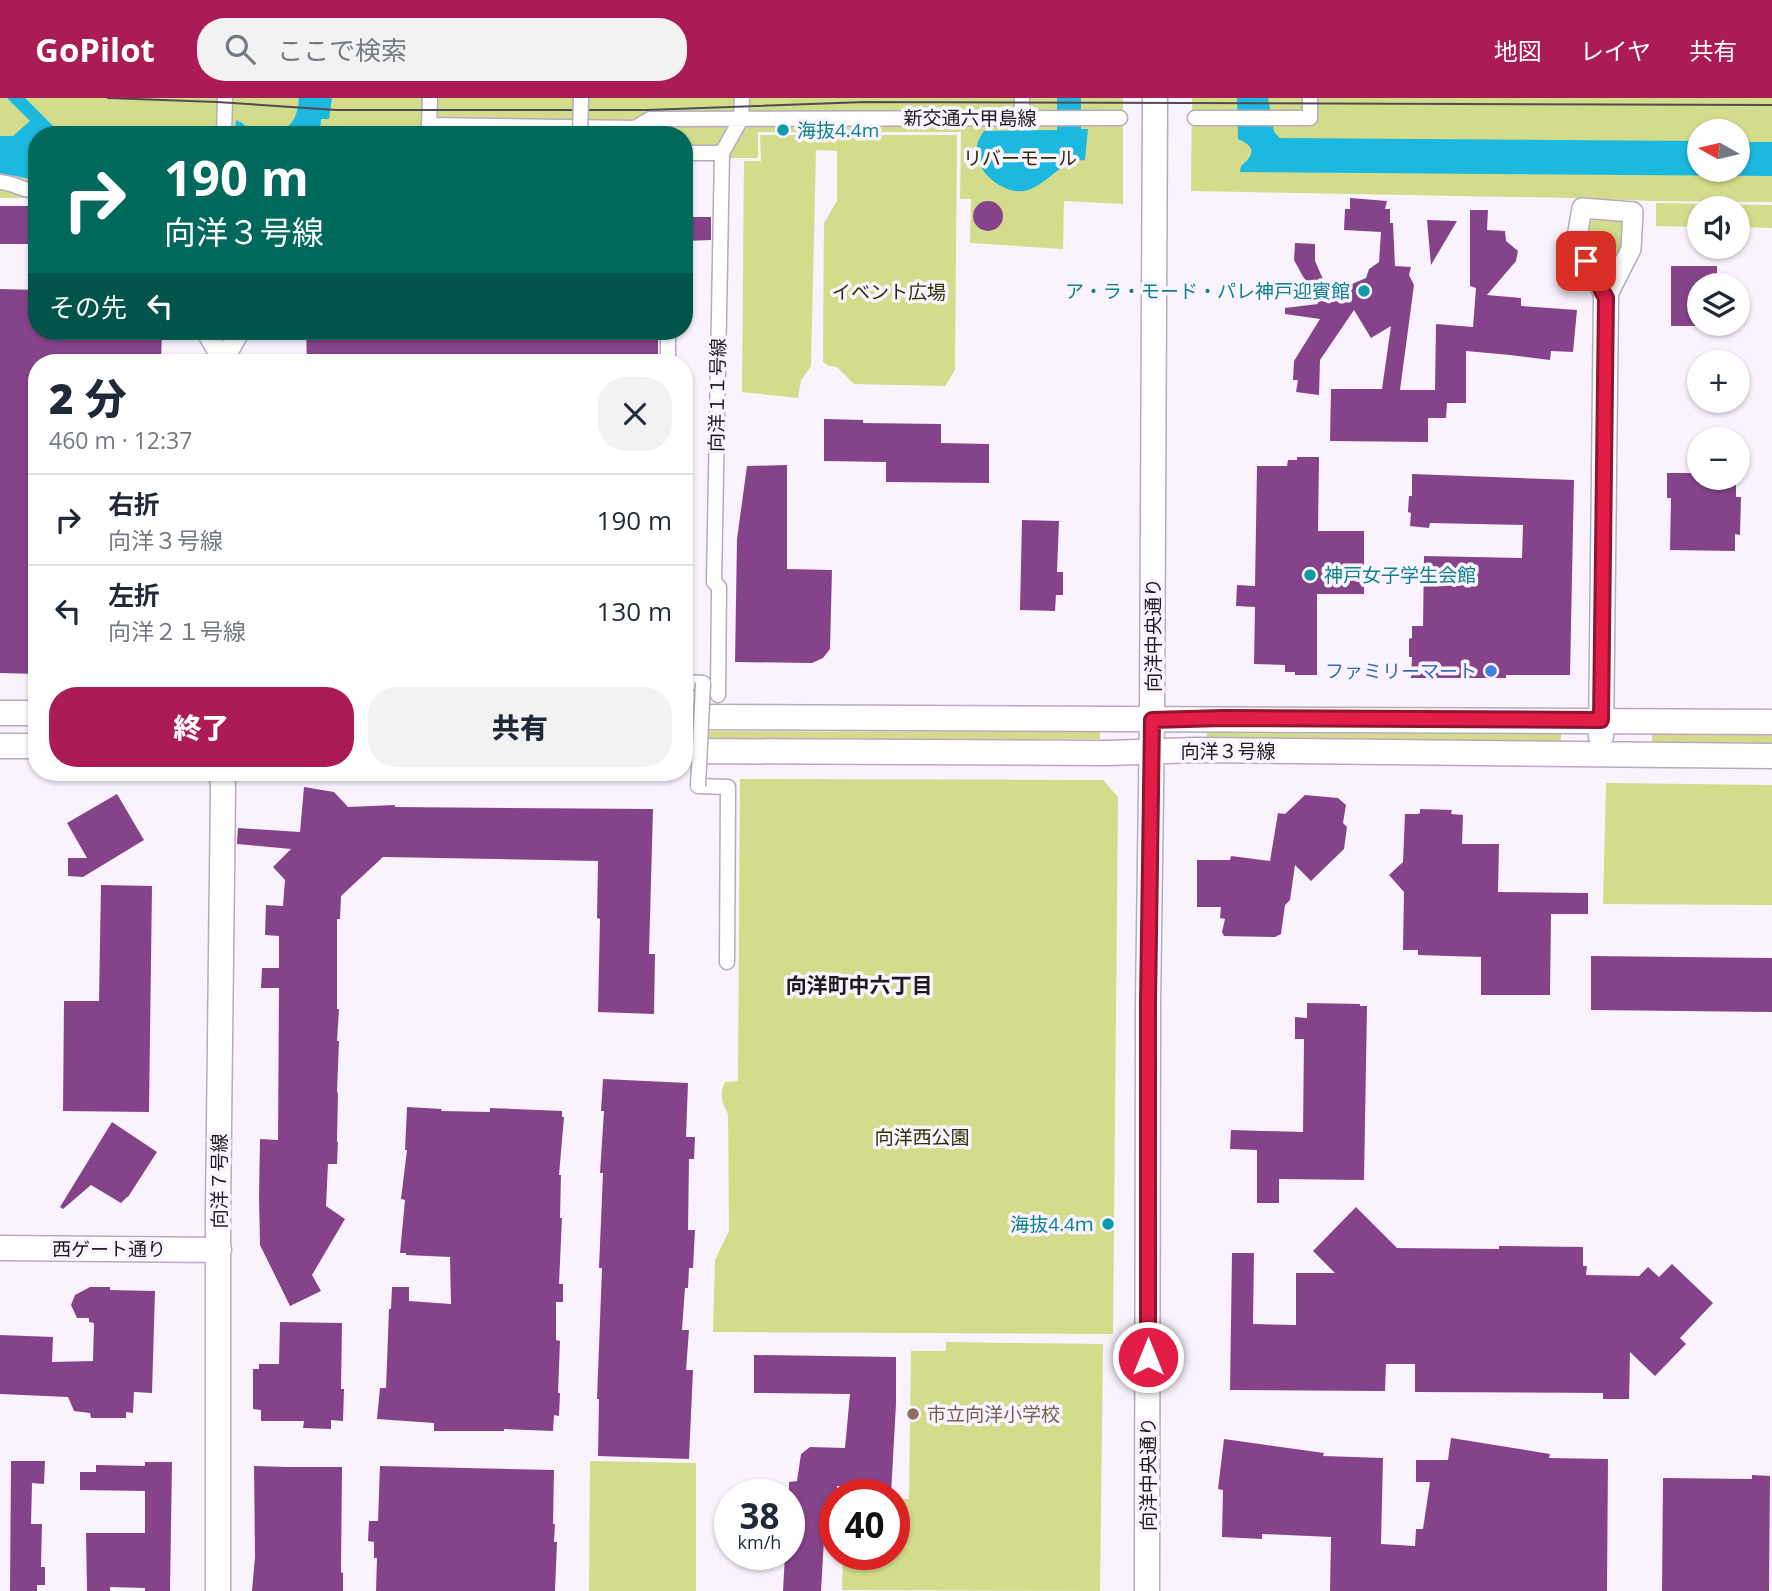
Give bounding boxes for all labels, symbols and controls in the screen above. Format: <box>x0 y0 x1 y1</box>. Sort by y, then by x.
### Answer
search box <box>197 18 687 81</box>
text: GoPilot <box>35 27 155 72</box>
icon: search <box>221 30 259 68</box>
text: ここで検索 <box>277 32 407 68</box>
text: 地図 <box>1494 34 1542 67</box>
text: レイヤ <box>1580 34 1651 67</box>
text: 共有 <box>1689 34 1737 67</box>
street label: 新交通六甲島線 <box>903 105 1037 131</box>
place label: 海抜4.4m <box>797 117 879 143</box>
north arrow <box>1687 119 1750 182</box>
map controls <box>1687 119 1750 490</box>
marker: 海抜4.4m <box>775 122 791 138</box>
text: 190 m <box>164 144 309 210</box>
park label: リバーモール <box>963 145 1077 171</box>
icon: right <box>49 154 140 245</box>
button: sound <box>1687 196 1750 259</box>
text: 向洋３号線 <box>164 210 324 253</box>
pin <box>1556 231 1616 291</box>
icon: arrive <box>1567 242 1605 280</box>
button: layers <box>1687 273 1750 336</box>
place label: ア・ラ・モード・パレ神戸迎賓館 <box>1065 278 1350 304</box>
park label: イベント広場 <box>832 279 946 305</box>
marker: ア・ラ・モード・パレ神戸迎賓館 <box>1356 283 1372 299</box>
icon: left <box>141 287 179 325</box>
text: その先 <box>49 289 127 325</box>
street label: 向洋１１号線 <box>703 338 731 452</box>
button: + <box>1687 350 1750 413</box>
text: 2 分 <box>49 369 127 426</box>
button: close <box>598 377 672 451</box>
text: 460 m · 12:37 <box>49 424 192 456</box>
button: − <box>1687 427 1750 490</box>
text: 右折 <box>108 486 160 522</box>
icon: right <box>49 501 87 539</box>
text: 190 m <box>597 502 672 538</box>
text: 向洋３号線 <box>108 524 223 556</box>
place label: 神戸女子学生会館 <box>1324 562 1476 588</box>
marker: 神戸女子学生会館 <box>1302 567 1318 583</box>
text: 左折 <box>108 577 160 613</box>
street label: 向洋中央通り <box>1140 578 1166 692</box>
icon: left <box>49 592 87 630</box>
text: 130 m <box>597 593 672 629</box>
text: 向洋２１号線 <box>108 615 246 647</box>
place label: ファミリーマート <box>1325 658 1477 684</box>
marker: ファミリーマート <box>1483 663 1499 679</box>
button: 終了 <box>49 687 354 767</box>
button: 共有 <box>368 687 672 767</box>
street label: 向洋３号線 <box>1180 738 1276 764</box>
district label: 向洋町中六丁目 <box>786 971 933 999</box>
park label: 向洋西公園 <box>874 1124 970 1150</box>
street label: 向洋７号線 <box>206 1133 232 1229</box>
place label: 海抜4.4ｍ <box>1010 1211 1094 1237</box>
marker: 海抜4.4ｍ <box>1100 1216 1116 1232</box>
street label: 西ゲート通り <box>52 1236 166 1262</box>
position arrow <box>1111 1320 1185 1394</box>
place label: 市立向洋小学校 <box>927 1401 1060 1427</box>
marker: 市立向洋小学校 <box>905 1406 921 1422</box>
street label: 向洋中央通り <box>1135 1417 1161 1531</box>
speed limit sign: 40 <box>819 1479 910 1570</box>
text: 38 <box>739 1492 780 1539</box>
text: km/h <box>738 1530 781 1554</box>

